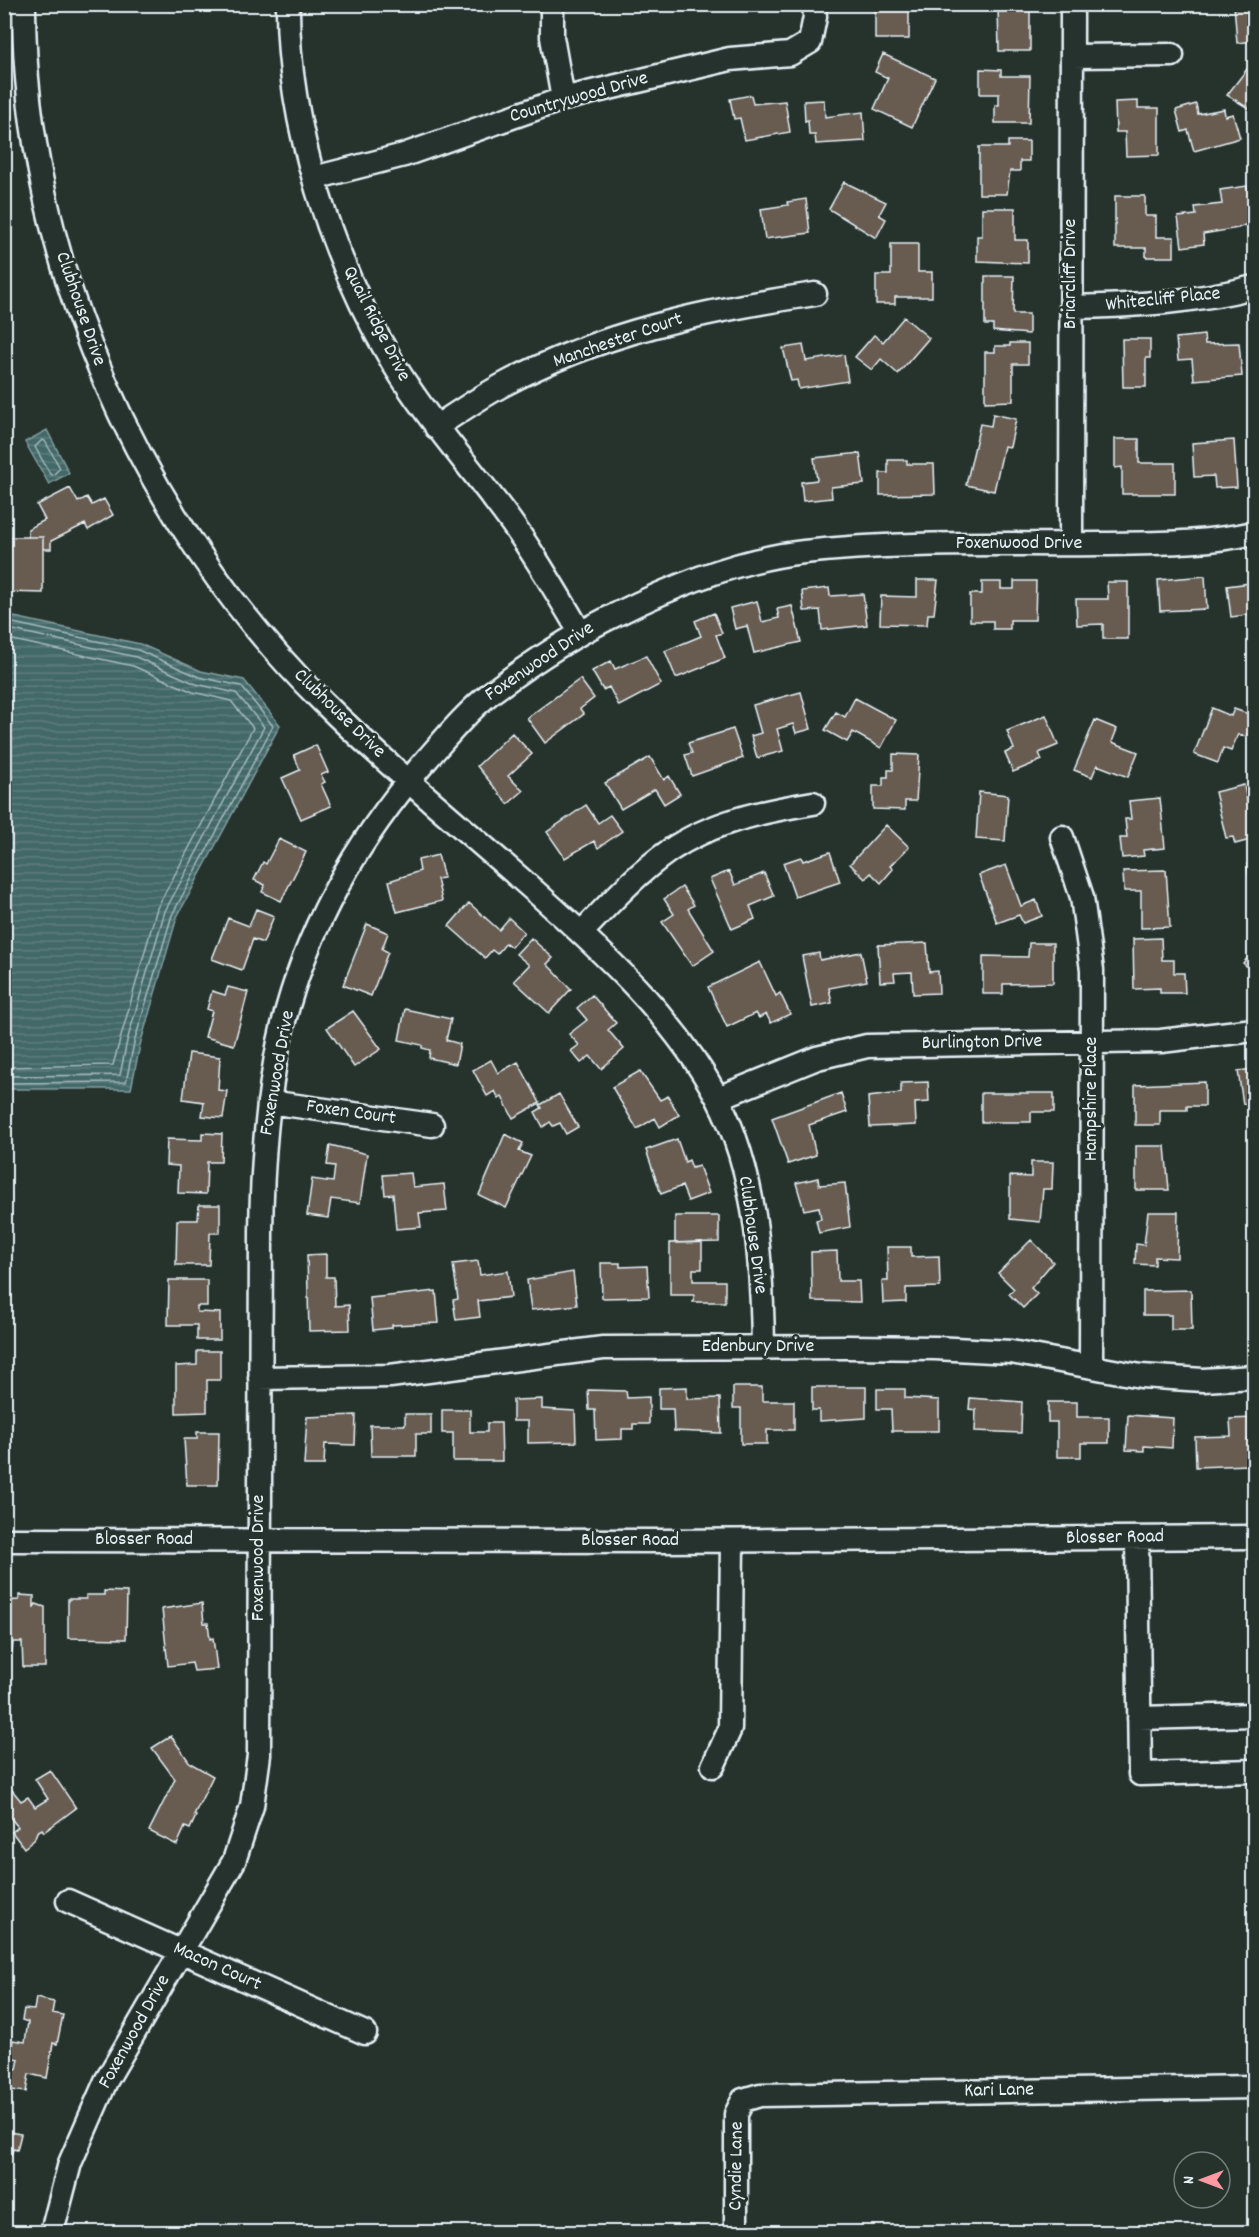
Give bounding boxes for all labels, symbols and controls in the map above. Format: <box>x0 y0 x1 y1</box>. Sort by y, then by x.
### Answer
street label: Countrywood Drive <box>507 65 652 131</box>
street label: Briarcliff Drive <box>1057 219 1085 329</box>
street label: Clubhouse Drive <box>47 248 113 370</box>
street label: Quail Ridge Drive <box>335 261 417 387</box>
street label: Whitecliff Place <box>1104 280 1222 320</box>
street label: Manchester Court <box>550 306 686 376</box>
street label: Foxenwood Drive <box>956 530 1082 558</box>
street label: Foxenwood Drive <box>480 615 600 709</box>
street label: Clubhouse Drive <box>286 663 392 766</box>
street label: Foxenwood Drive <box>253 1008 303 1138</box>
street label: Burlington Drive <box>921 1028 1043 1058</box>
street label: Hampshire Place <box>1078 1036 1106 1161</box>
street label: Foxen Court <box>304 1093 398 1133</box>
street label: Clubhouse Drive <box>730 1174 774 1296</box>
street label: Edenbury Drive <box>702 1333 814 1361</box>
street label: Foxenwood Drive <box>245 1495 273 1621</box>
street label: Blosser Road <box>1066 1523 1164 1553</box>
street label: Blosser Road <box>95 1526 193 1554</box>
street label: Blosser Road <box>581 1527 679 1555</box>
street label: Macon Court <box>168 1935 266 1999</box>
street label: Foxenwood Drive <box>92 1970 178 2094</box>
street label: Kari Lane <box>964 2076 1034 2106</box>
street label: Cyndie Lane <box>722 2121 752 2211</box>
north arrow <box>1172 2150 1232 2210</box>
text: N <box>1178 2176 1201 2184</box>

